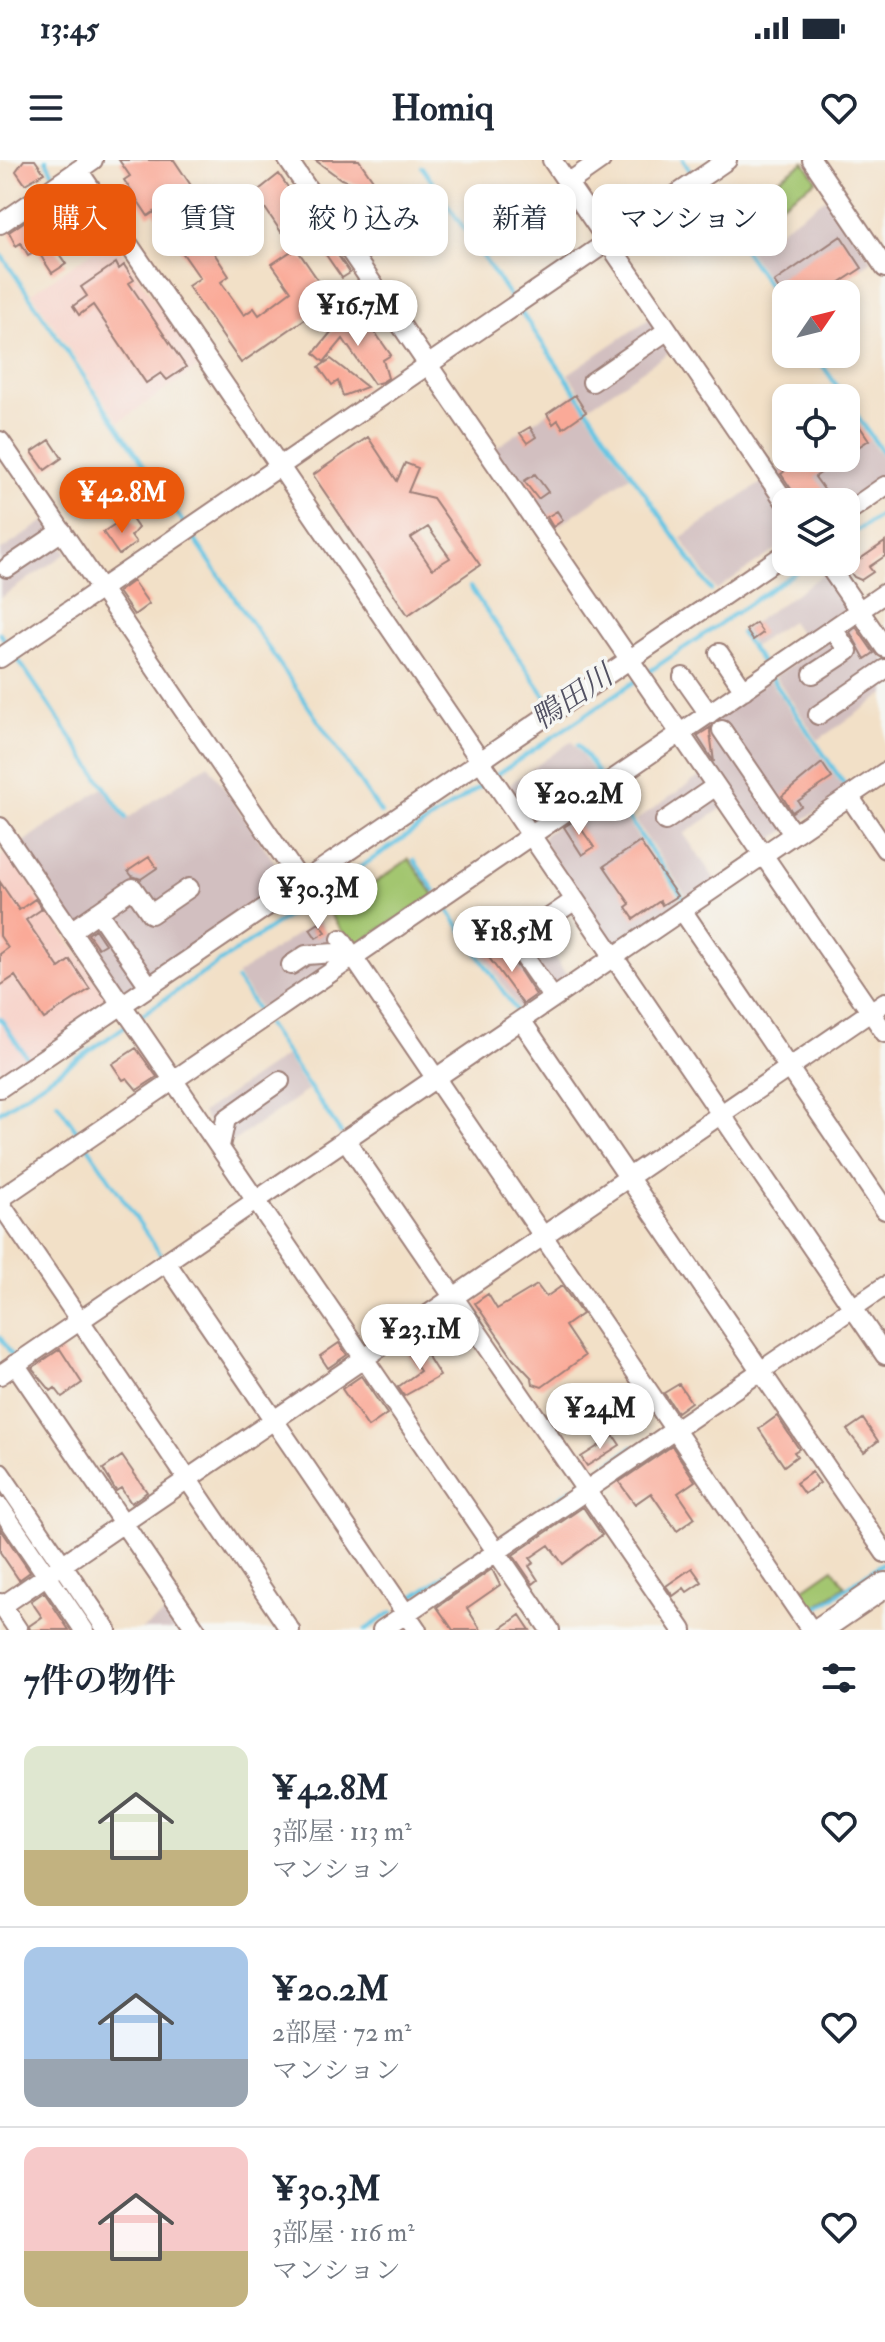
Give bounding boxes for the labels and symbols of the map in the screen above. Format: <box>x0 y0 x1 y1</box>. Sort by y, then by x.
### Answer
pin: ¥16.7M <box>293 280 423 348</box>
north arrow <box>772 280 860 368</box>
pin: ¥42.8M <box>57 467 187 535</box>
water label: 鴨田川 <box>525 655 622 738</box>
pin: ¥20.2M <box>514 769 644 837</box>
pin: ¥30.3M <box>253 863 383 931</box>
pin: ¥18.5M <box>447 906 577 974</box>
pin: ¥23.1M <box>355 1304 485 1372</box>
pin: ¥24M <box>553 1383 647 1451</box>

